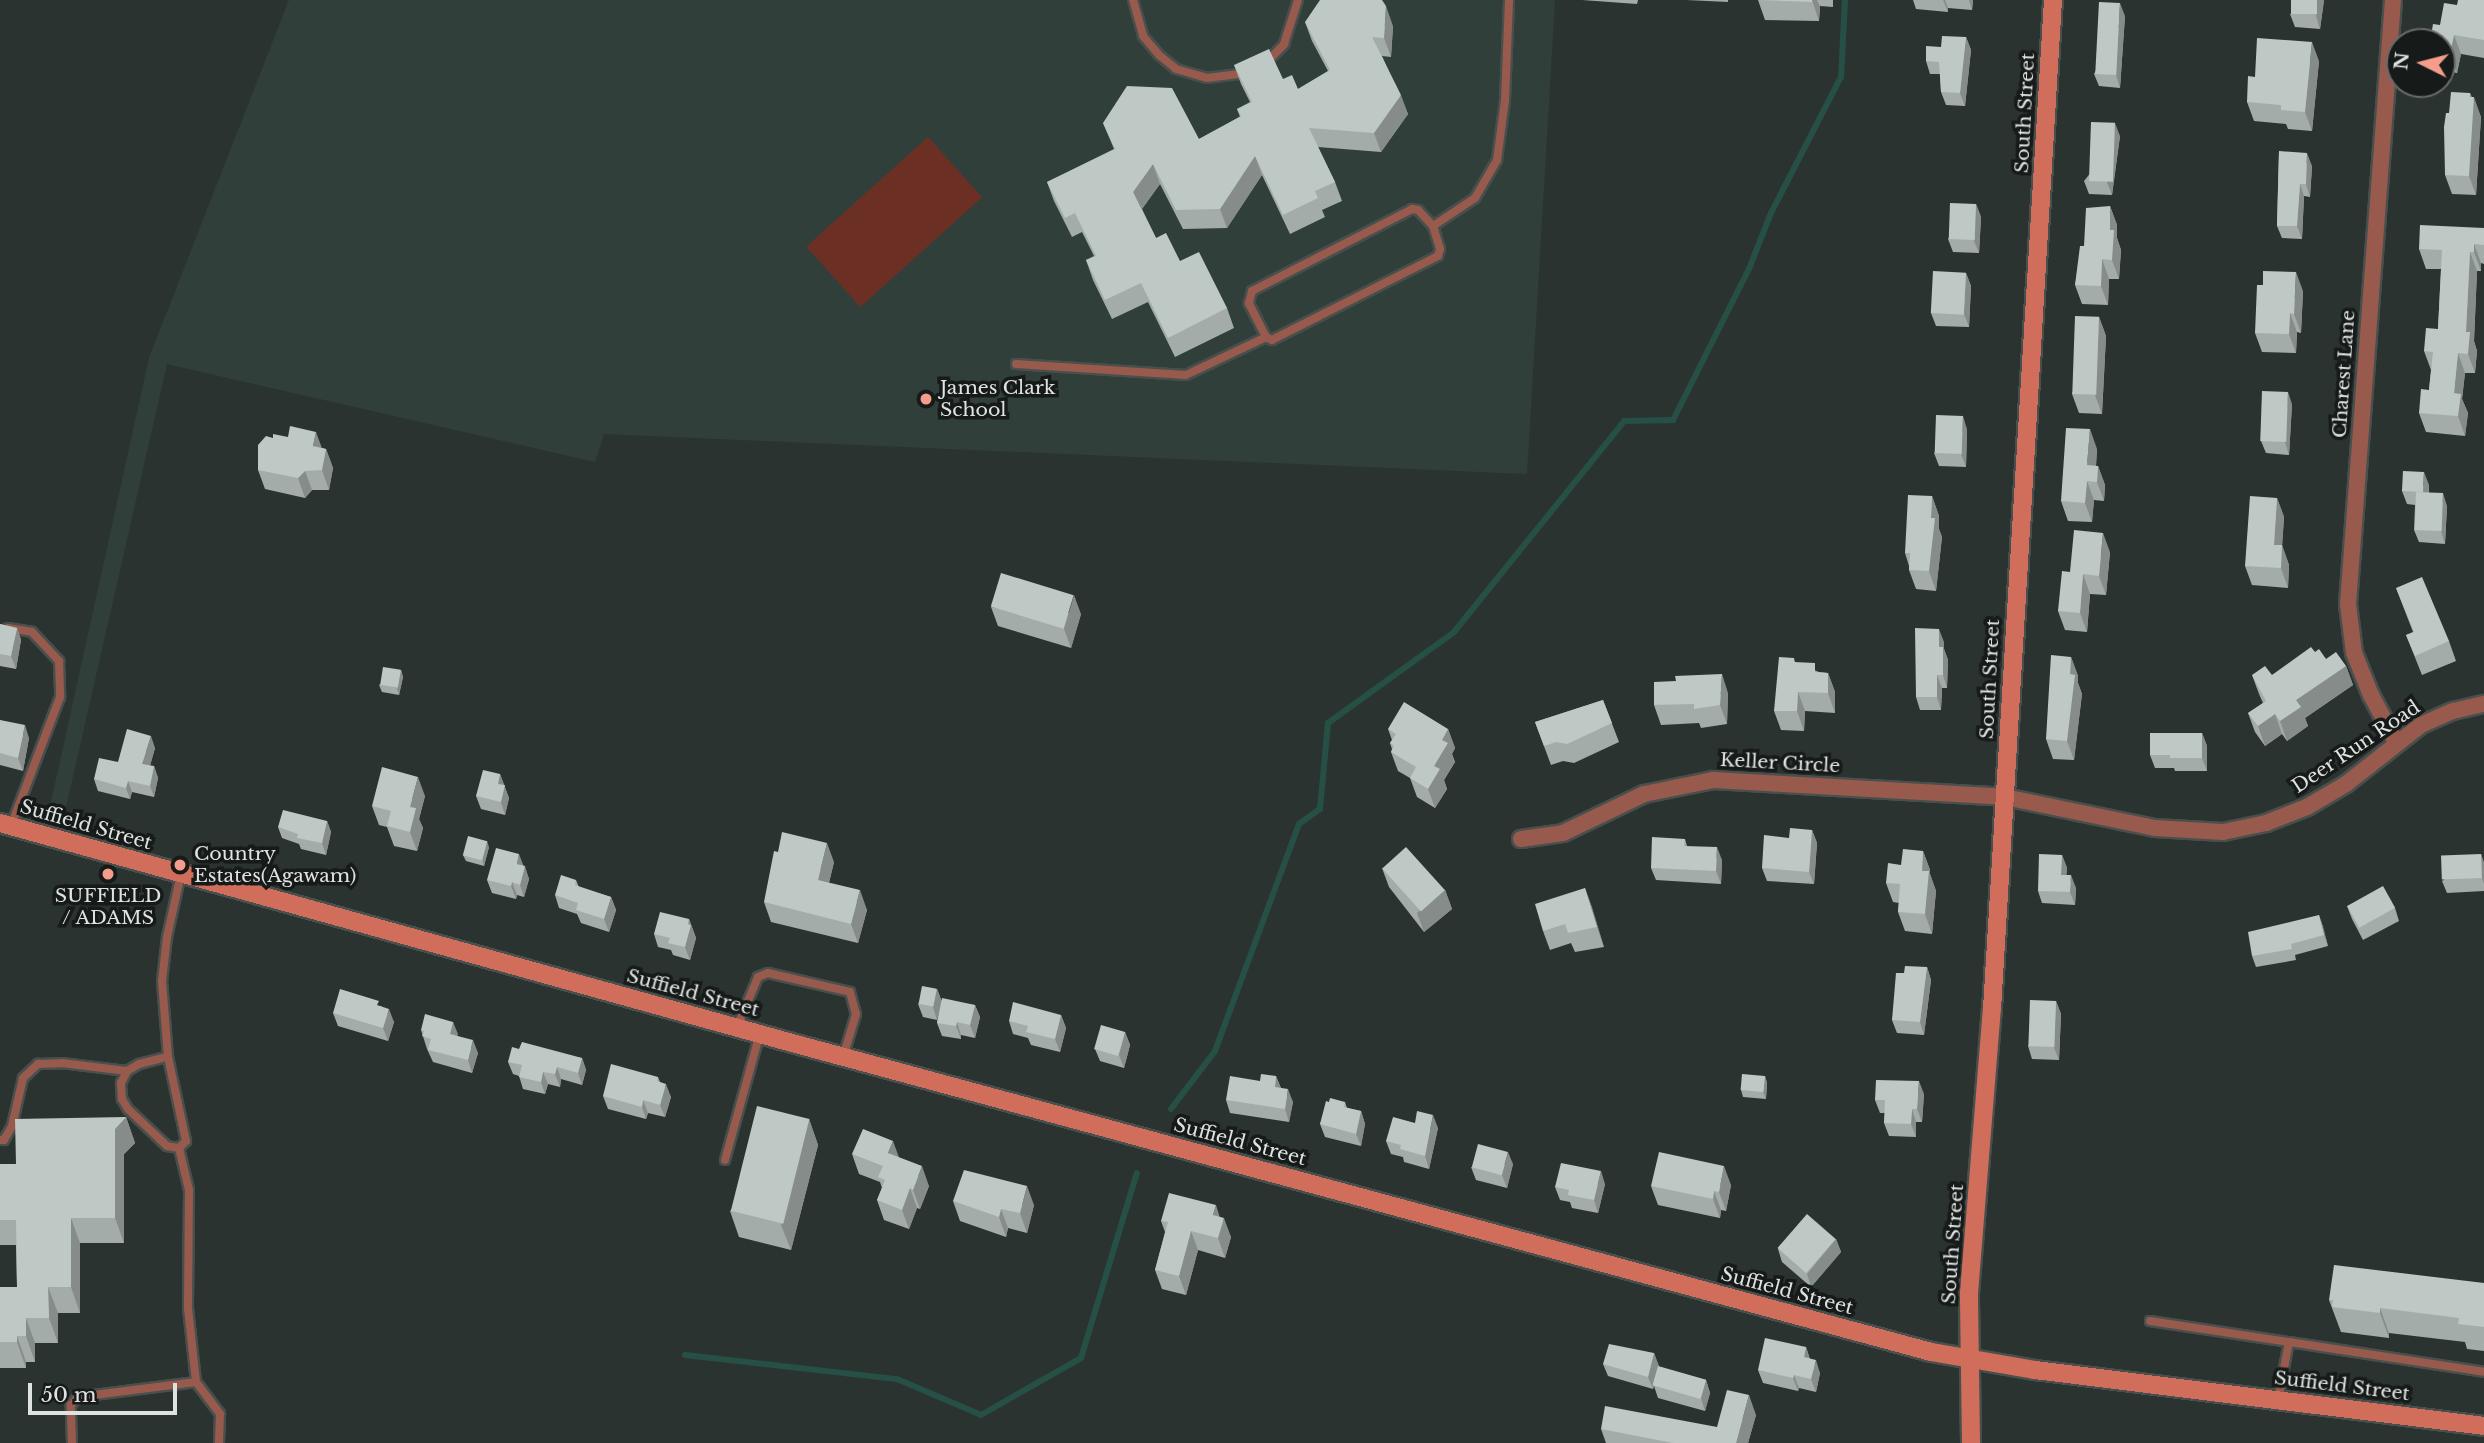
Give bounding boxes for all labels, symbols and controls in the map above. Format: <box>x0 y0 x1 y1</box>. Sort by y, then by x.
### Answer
north arrow <box>2386 28 2456 98</box>
text: N <box>2389 51 2414 71</box>
street label: South Street <box>2010 52 2040 174</box>
street label: Charest Lane <box>2328 309 2360 439</box>
place label: James Clark School <box>940 377 1055 421</box>
marker: James Clark School <box>918 391 934 407</box>
street label: South Street <box>1975 618 2005 740</box>
street label: Deer Run Road <box>2287 696 2425 798</box>
street label: Keller Circle <box>1719 748 1841 778</box>
street label: Suffield Street <box>18 795 154 855</box>
place label: Country Estates(Agawam) <box>194 843 356 887</box>
marker: Country Estates(Agawam) <box>172 857 188 873</box>
marker: SUFFIELD / ADAMS <box>100 866 116 882</box>
place label: SUFFIELD / ADAMS <box>55 885 161 929</box>
street label: Suffield Street <box>624 964 762 1022</box>
street label: Suffield Street <box>1171 1113 1309 1171</box>
street label: South Street <box>1937 1183 1969 1305</box>
street label: Suffield Street <box>1718 1262 1856 1320</box>
street label: Suffield Street <box>2273 1366 2411 1406</box>
scale bar <box>32 1370 180 1414</box>
text: 50 m <box>41 1382 96 1408</box>

